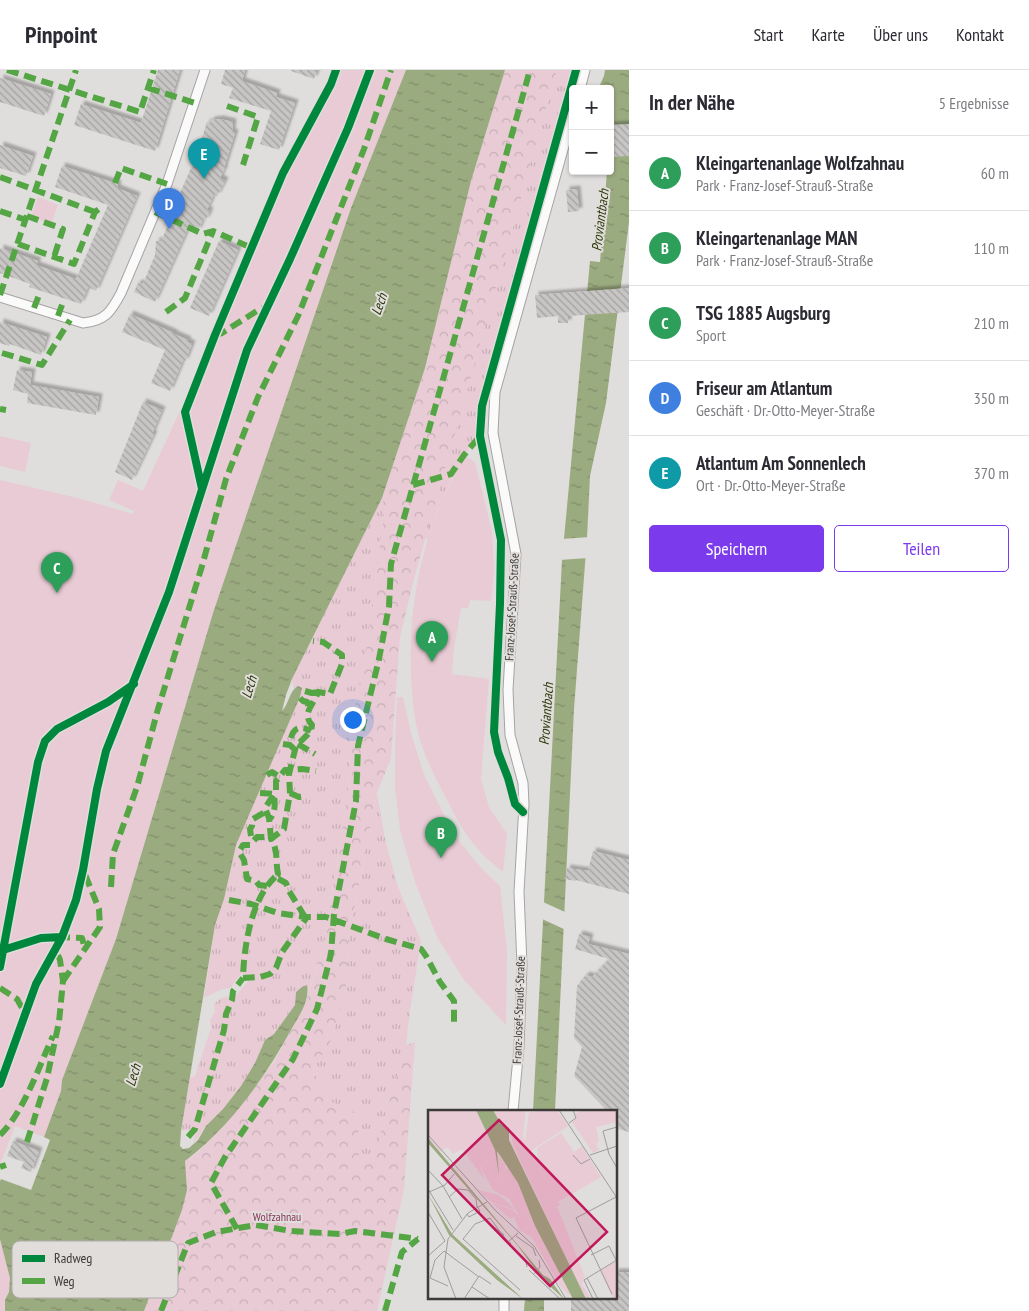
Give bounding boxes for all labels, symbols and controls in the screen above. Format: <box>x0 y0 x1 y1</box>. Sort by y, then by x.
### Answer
text: Pinpoint <box>25 19 97 50</box>
text: Start <box>753 23 784 46</box>
text: Karte <box>812 23 845 46</box>
text: Über uns <box>873 23 928 46</box>
text: Kontakt <box>956 23 1004 46</box>
map controls <box>569 85 614 175</box>
button: + <box>569 85 614 130</box>
text: In der Nähe <box>649 89 735 116</box>
text: 5 Ergebnisse <box>939 93 1009 113</box>
button: − <box>569 130 614 175</box>
pin: E <box>188 138 220 179</box>
text: Kleingartenanlage Wolfzahnau <box>696 151 904 175</box>
text: A <box>661 163 669 183</box>
text: 60 m <box>981 163 1009 183</box>
text: Park · Franz-Josef-Strauß-Straße <box>696 175 873 195</box>
water label: Proviantbach <box>587 187 613 252</box>
pin: D <box>153 188 185 229</box>
text: Kleingartenanlage MAN <box>696 226 858 250</box>
text: B <box>661 238 669 258</box>
text: 110 m <box>974 238 1009 258</box>
text: Park · Franz-Josef-Strauß-Straße <box>696 250 873 270</box>
water label: Lech <box>367 290 392 317</box>
text: TSG 1885 Augsburg <box>696 301 830 325</box>
text: C <box>661 313 669 333</box>
text: 210 m <box>974 313 1009 333</box>
text: Sport <box>696 325 726 345</box>
text: Friseur am Atlantum <box>696 376 832 400</box>
text: D <box>661 388 669 408</box>
text: 350 m <box>974 388 1009 408</box>
text: Geschäft · Dr.-Otto-Meyer-Straße <box>696 400 875 420</box>
text: Atlantum Am Sonnenlech <box>696 451 866 475</box>
text: E <box>662 463 668 483</box>
text: 370 m <box>974 463 1009 483</box>
text: Ort · Dr.-Otto-Meyer-Straße <box>696 475 846 495</box>
button: Speichern <box>649 525 824 572</box>
button: Teilen <box>834 525 1009 572</box>
pin: C <box>41 552 73 593</box>
street label: Franz-Josef-Strauß-Straße <box>501 553 522 661</box>
pin: A <box>416 621 448 662</box>
water label: Lech <box>237 673 261 700</box>
water label: Proviantbach <box>535 681 557 746</box>
your location <box>340 707 366 733</box>
pin: B <box>425 817 457 858</box>
street label: Franz-Josef-Strauß-Straße <box>509 956 528 1064</box>
water label: Lech <box>121 1061 145 1088</box>
inset map <box>428 1110 616 1298</box>
park label: Wolfzahnau <box>253 1209 301 1224</box>
legend <box>12 1241 178 1298</box>
text: Radweg <box>54 1249 92 1267</box>
text: Weg <box>54 1272 75 1290</box>

